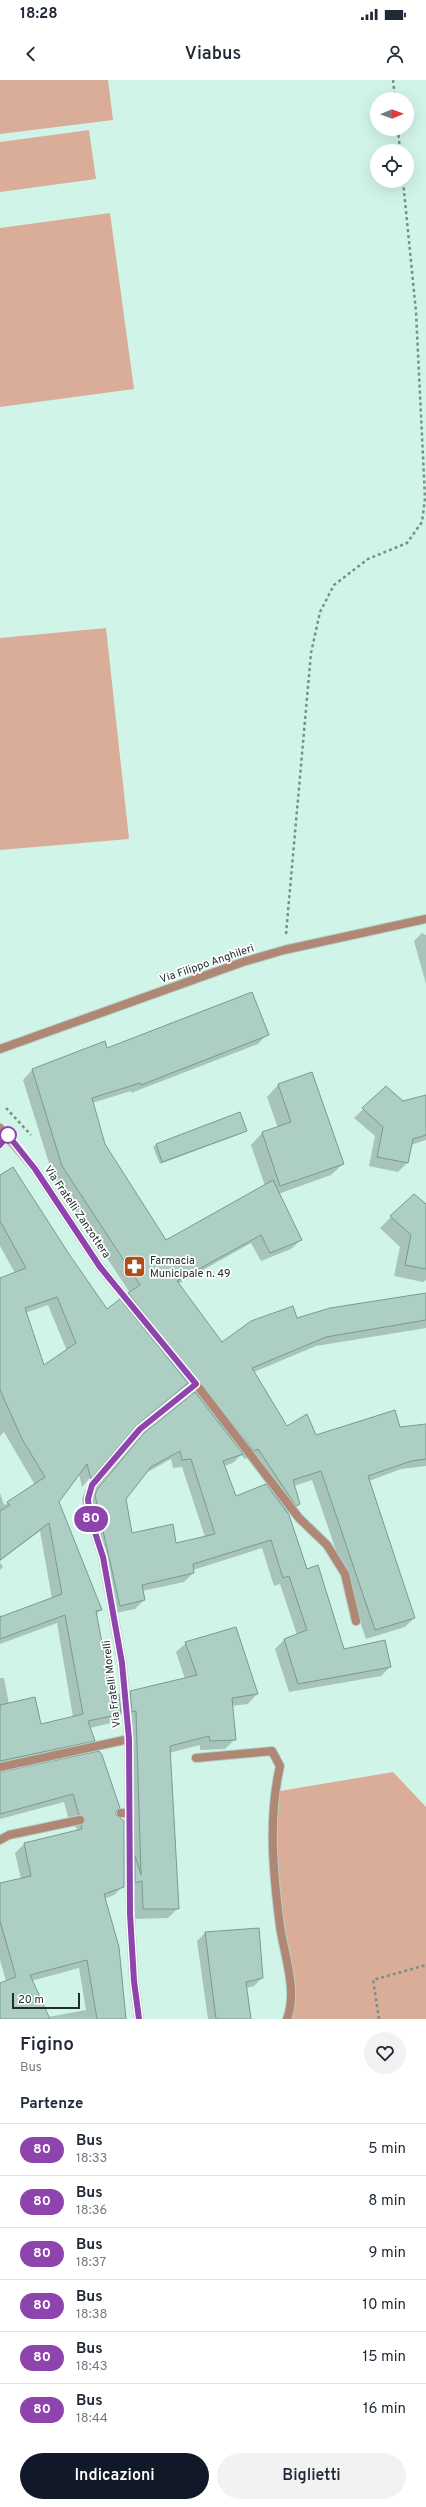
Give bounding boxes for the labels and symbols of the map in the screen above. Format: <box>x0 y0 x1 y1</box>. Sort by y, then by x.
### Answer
north arrow <box>370 92 414 136</box>
street label: Via Filippo Anghileri <box>158 941 256 987</box>
unlabelled marker <box>0 1126 17 1144</box>
street label: Via Fratelli Zanzottera <box>41 1163 113 1261</box>
pharmacy icon: Farmacia Municipale n. 49 <box>121 1254 147 1280</box>
place label: Farmacia Municipale n. 49 <box>150 1254 231 1281</box>
line badge: 80 <box>73 1506 109 1532</box>
street label: Via Fratelli Morelli <box>100 1640 124 1728</box>
scale bar <box>12 1991 80 2010</box>

